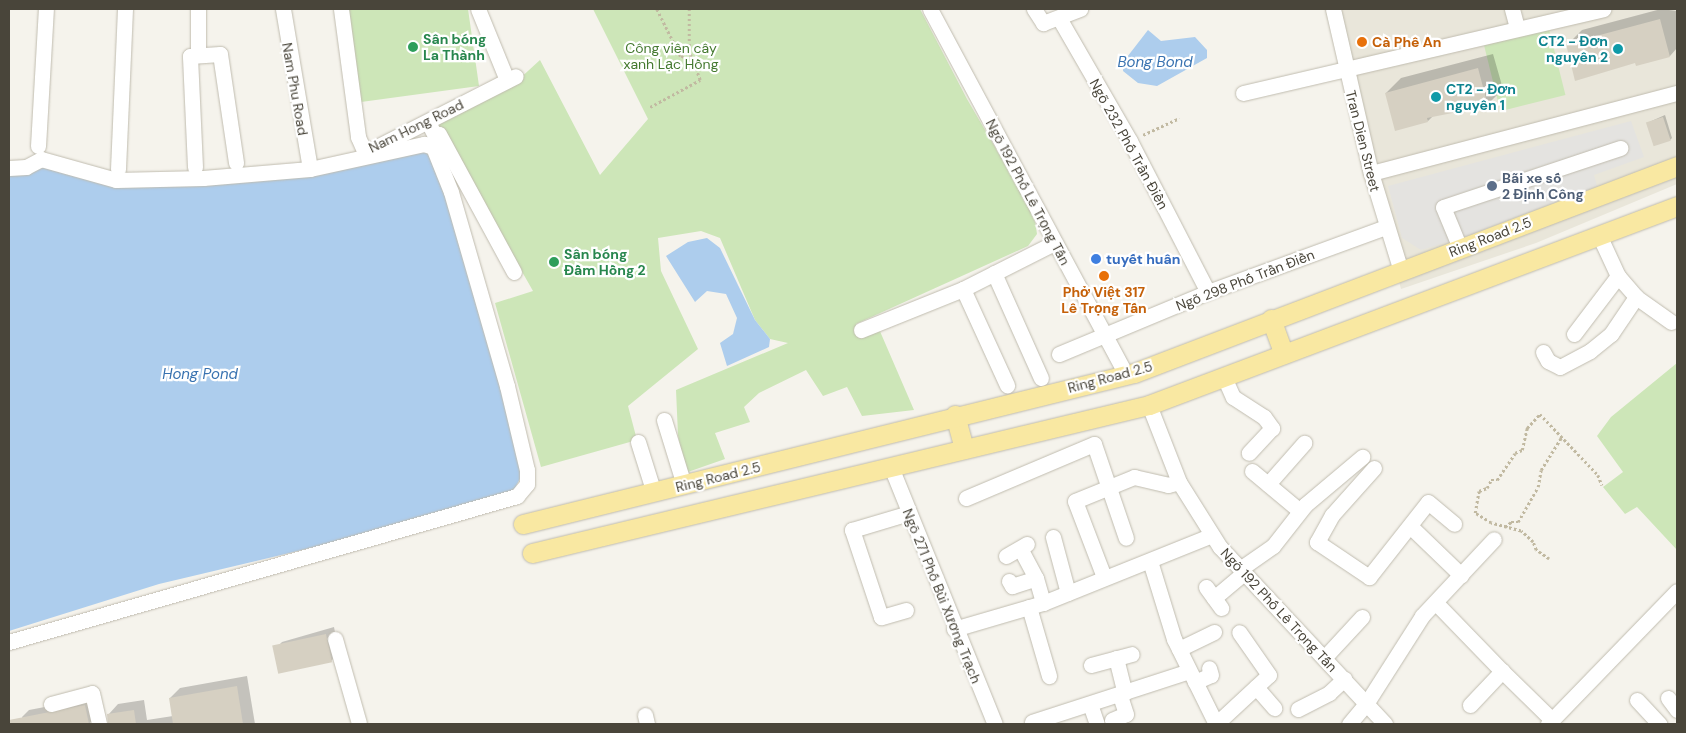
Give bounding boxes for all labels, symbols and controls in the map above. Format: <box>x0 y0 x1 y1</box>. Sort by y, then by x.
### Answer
place label: Sân bóng La Thành <box>423 31 486 64</box>
place label: CT2 - Đơn nguyên 2 <box>1538 33 1608 65</box>
place label: Cà Phê An <box>1372 34 1441 50</box>
marker: Cà Phê An <box>1356 36 1368 48</box>
park label: Công viên cây xanh Lạc Hồng <box>624 40 718 72</box>
street label: Nam Phu Road <box>279 41 311 137</box>
marker: Sân bóng La Thành <box>407 41 419 53</box>
marker: CT2 - Đơn nguyên 2 <box>1612 43 1624 55</box>
water label: Bong Bond <box>1117 54 1193 72</box>
street label: Ngõ 232 Phố Trần Điền <box>1086 76 1172 212</box>
place label: CT2 - Đơn nguyên 1 <box>1446 81 1516 114</box>
street label: Tran Dien Street <box>1342 89 1384 193</box>
marker: CT2 - Đơn nguyên 1 <box>1430 91 1442 103</box>
street label: Nam Hong Road <box>366 96 466 156</box>
street label: Ngõ 192 Phố Lê Trọng Tấn <box>982 116 1074 268</box>
place label: Bãi xe số 2 Định Công <box>1502 170 1584 202</box>
marker: Bãi xe số 2 Định Công <box>1486 180 1498 192</box>
street label: Ring Road 2.5 <box>1446 214 1534 260</box>
place label: Sân bóng Đầm Hồng 2 <box>564 246 646 278</box>
street label: Ngõ 298 Phố Trần Điền <box>1173 246 1317 314</box>
place label: tuyết huân <box>1106 251 1180 267</box>
marker: tuyết huân <box>1090 253 1102 265</box>
marker: Sân bóng Đầm Hồng 2 <box>548 256 560 268</box>
marker: Phở Việt 317 Lê Trọng Tấn <box>1098 270 1110 282</box>
place label: Phở Việt 317 Lê Trọng Tấn <box>1061 284 1147 316</box>
street label: Ring Road 2.5 <box>1066 358 1154 396</box>
water label: Hong Pond <box>162 366 238 384</box>
street label: Ring Road 2.5 <box>674 458 762 496</box>
street label: Ngõ 271 Phố Bùi Xương Trạch <box>899 506 985 686</box>
street label: Ngõ 192 Phố Lê Trọng Tấn <box>1217 545 1341 675</box>

